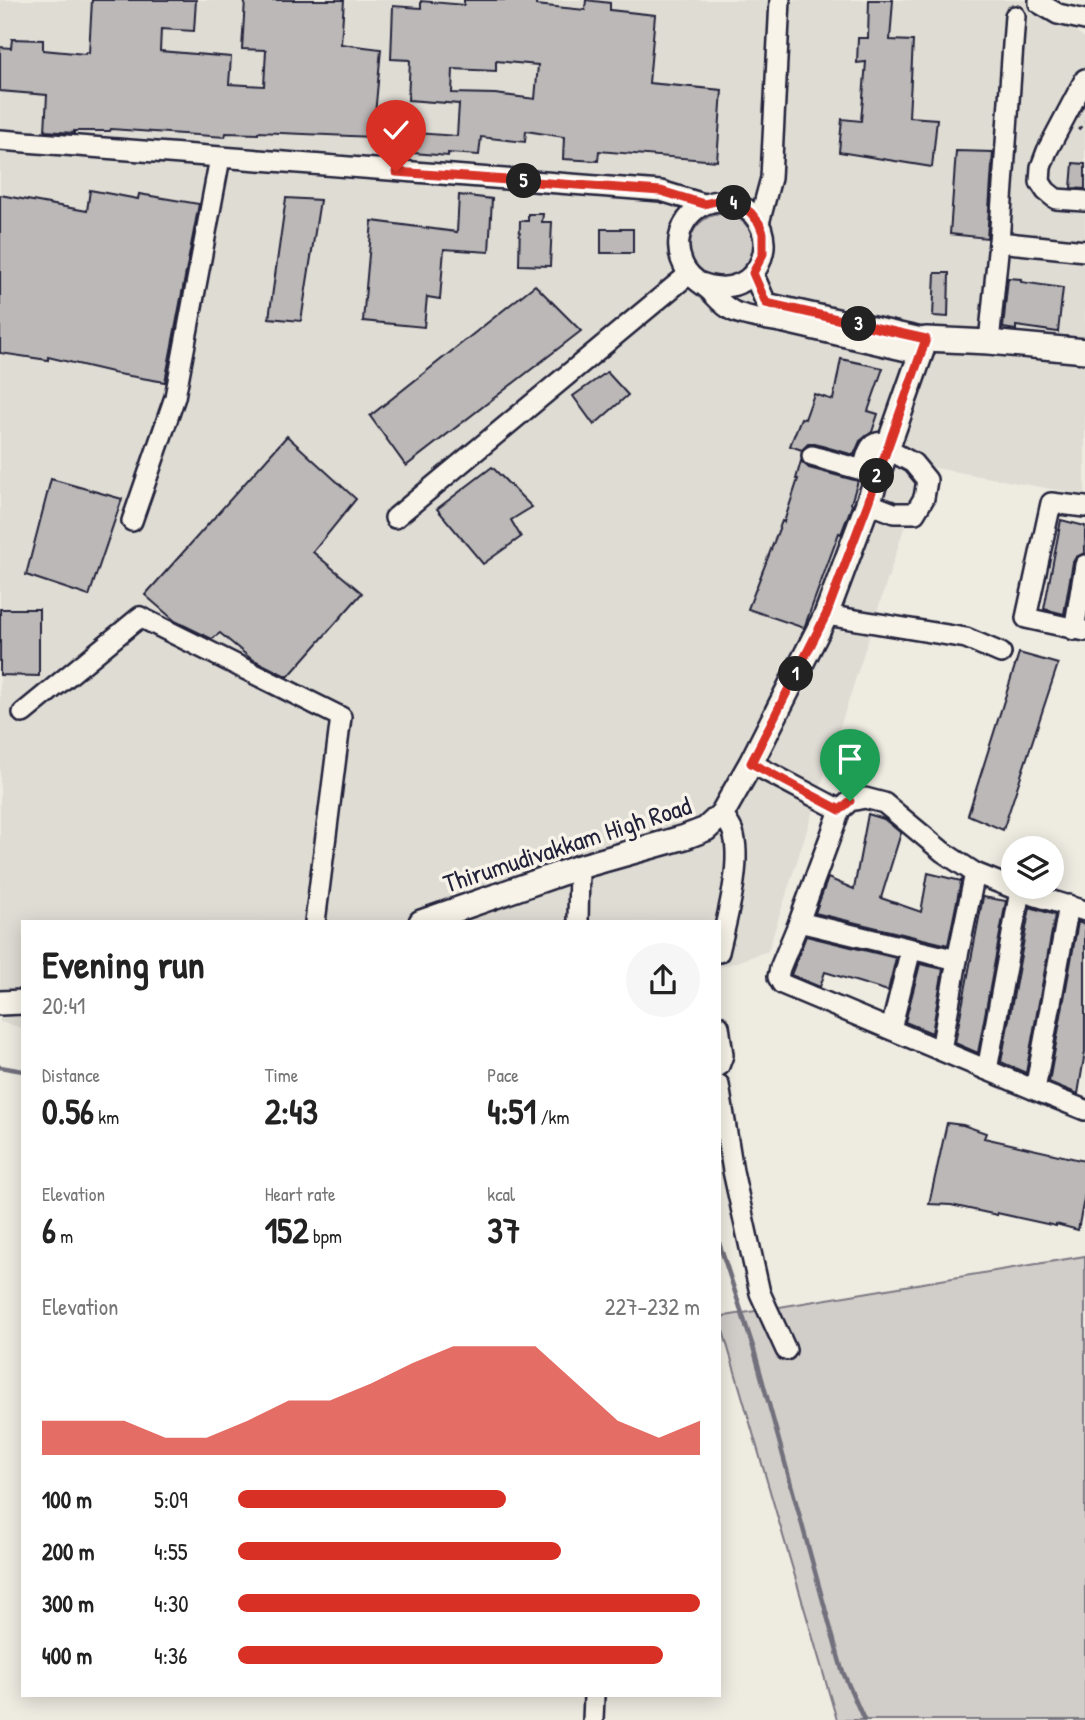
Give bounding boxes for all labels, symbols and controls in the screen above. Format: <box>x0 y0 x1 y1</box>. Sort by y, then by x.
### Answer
pin <box>366 100 426 172</box>
icon: check <box>377 111 415 149</box>
pin: 5 <box>506 164 542 198</box>
text: 5 <box>519 167 528 193</box>
pin: 4 <box>716 186 752 220</box>
text: 4 <box>730 189 737 215</box>
pin: 3 <box>842 306 876 342</box>
text: 3 <box>854 310 863 336</box>
pin: 2 <box>860 458 894 494</box>
text: 2 <box>872 462 881 488</box>
pin: 1 <box>778 656 814 692</box>
text: 1 <box>792 660 799 686</box>
pin <box>820 729 880 801</box>
icon: arrive <box>831 740 869 778</box>
street label: Thirumudivakkam High Road <box>439 787 695 901</box>
map controls <box>1001 836 1064 899</box>
button: layers <box>1001 836 1064 899</box>
text: Evening run <box>42 938 205 990</box>
button: share <box>626 943 700 1017</box>
text: 20:41 <box>42 990 85 1021</box>
text: Distance <box>42 1062 100 1088</box>
text: Time <box>265 1062 298 1088</box>
text: Pace <box>487 1062 519 1088</box>
text: 0.56 <box>42 1088 94 1135</box>
text: 2:43 <box>265 1088 318 1135</box>
text: 4:51 <box>487 1088 536 1135</box>
text: km <box>94 1104 119 1130</box>
text: /km <box>536 1104 569 1130</box>
text: Elevation <box>42 1181 105 1207</box>
text: Heart rate <box>265 1181 336 1207</box>
text: kcal <box>487 1181 515 1207</box>
text: 6 <box>42 1207 56 1254</box>
text: 152 <box>265 1207 309 1254</box>
text: 37 <box>487 1207 520 1254</box>
text: m <box>56 1223 73 1249</box>
text: bpm <box>309 1223 342 1249</box>
text: Elevation <box>42 1291 118 1322</box>
text: 227–232 m <box>605 1291 700 1322</box>
text: 100 m <box>42 1484 92 1515</box>
text: 5:09 <box>154 1484 188 1515</box>
text: 200 m <box>42 1536 94 1567</box>
text: 4:55 <box>154 1536 187 1567</box>
text: 300 m <box>42 1588 94 1619</box>
text: 4:30 <box>154 1588 189 1619</box>
text: 400 m <box>42 1640 92 1671</box>
text: 4:36 <box>154 1640 187 1671</box>

